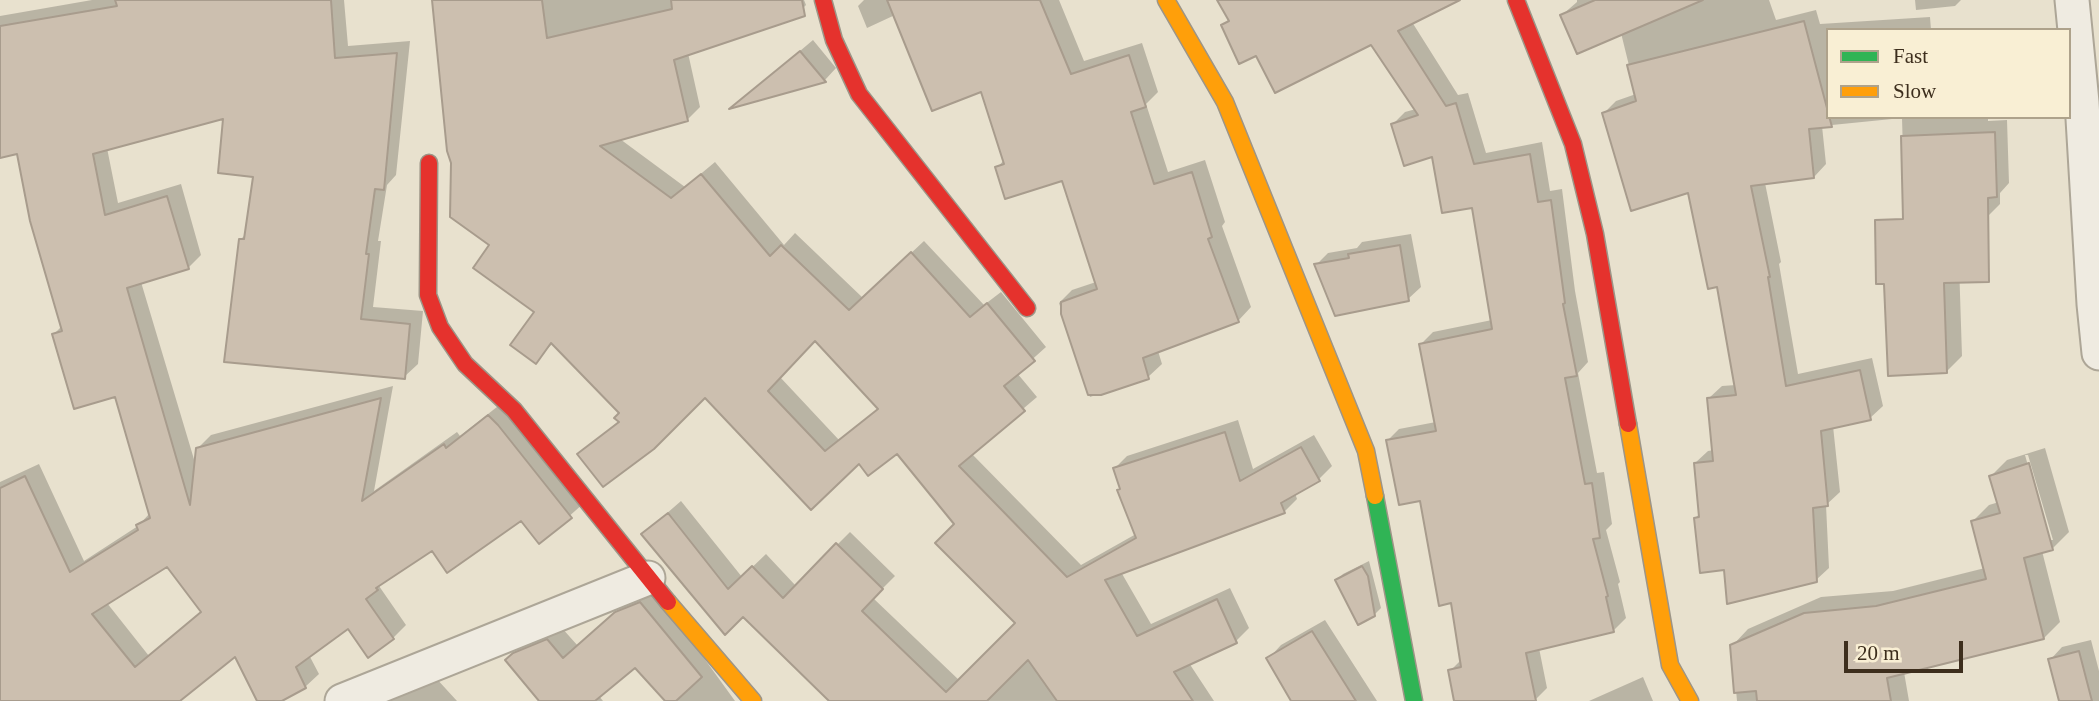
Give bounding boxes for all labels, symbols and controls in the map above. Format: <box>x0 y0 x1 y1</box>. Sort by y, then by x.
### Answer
legend <box>1826 28 2071 119</box>
text: Fast <box>1893 44 1928 68</box>
text: Slow <box>1893 79 1936 103</box>
scale bar <box>1847 628 1966 672</box>
text: 20 m <box>1857 641 1900 665</box>

